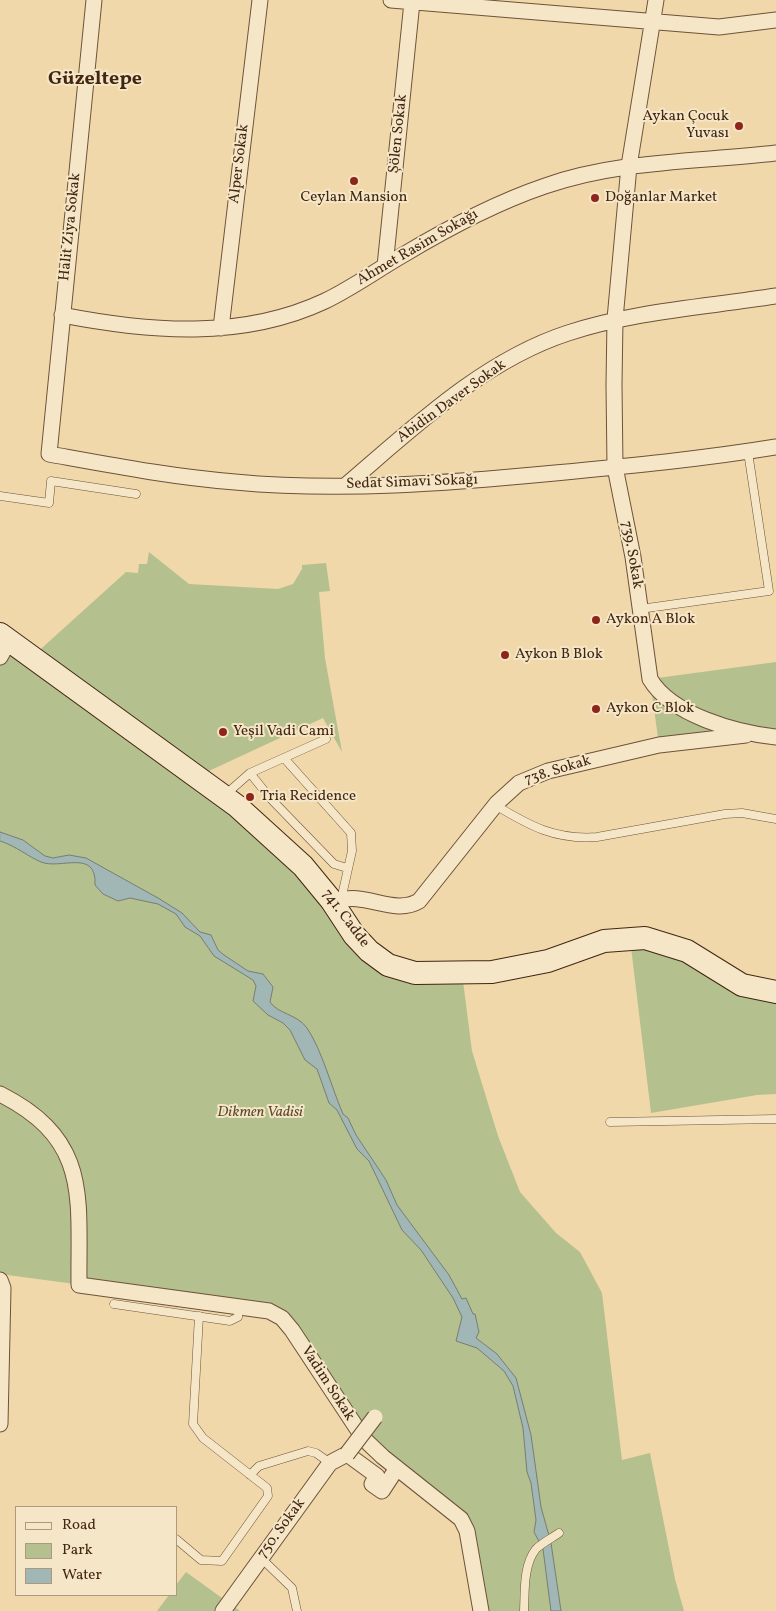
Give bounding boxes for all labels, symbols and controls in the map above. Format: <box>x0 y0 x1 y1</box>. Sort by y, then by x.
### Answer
district label: Güzeltepe <box>48 68 142 92</box>
street label: Şölen Sokak <box>386 93 412 175</box>
place label: Aykan Çocuk Yuvası <box>643 108 729 143</box>
marker: Aykan Çocuk Yuvası <box>733 120 745 132</box>
street label: Alper Sokak <box>226 123 254 205</box>
street label: Halit Ziya Sokak <box>56 172 86 282</box>
marker: Ceylan Mansion <box>348 175 360 187</box>
place label: Ceylan Mansion <box>300 189 408 207</box>
place label: Doğanlar Market <box>605 189 717 207</box>
marker: Doğanlar Market <box>589 192 601 204</box>
street label: Ahmet Rasim Sokağı <box>354 206 482 290</box>
street label: Abidin Daver Sokak <box>394 356 510 448</box>
street label: Sedat Simavi Sokağı <box>346 472 478 494</box>
street label: 739. Sokak <box>616 520 646 590</box>
place label: Aykon A Blok <box>606 611 695 629</box>
marker: Aykon A Blok <box>590 614 602 626</box>
place label: Aykon B Blok <box>515 646 603 664</box>
marker: Aykon B Blok <box>499 649 511 661</box>
place label: Aykon C Blok <box>606 700 694 718</box>
marker: Aykon C Blok <box>590 703 602 715</box>
place label: Yeşil Vadi Cami <box>233 723 334 741</box>
marker: Yeşil Vadi Cami <box>217 726 229 738</box>
street label: 738. Sokak <box>523 752 593 790</box>
place label: Tria Recidence <box>260 788 356 806</box>
marker: Tria Recidence <box>244 791 256 803</box>
street label: 741. Cadde <box>317 886 373 952</box>
park label: Dikmen Vadisi <box>217 1104 303 1122</box>
street label: Vadim Sokak <box>296 1343 358 1425</box>
street label: 750. Sokak <box>254 1496 310 1562</box>
legend <box>15 1506 178 1596</box>
text: Road <box>62 1515 96 1536</box>
text: Park <box>62 1540 93 1561</box>
text: Water <box>62 1565 102 1586</box>

